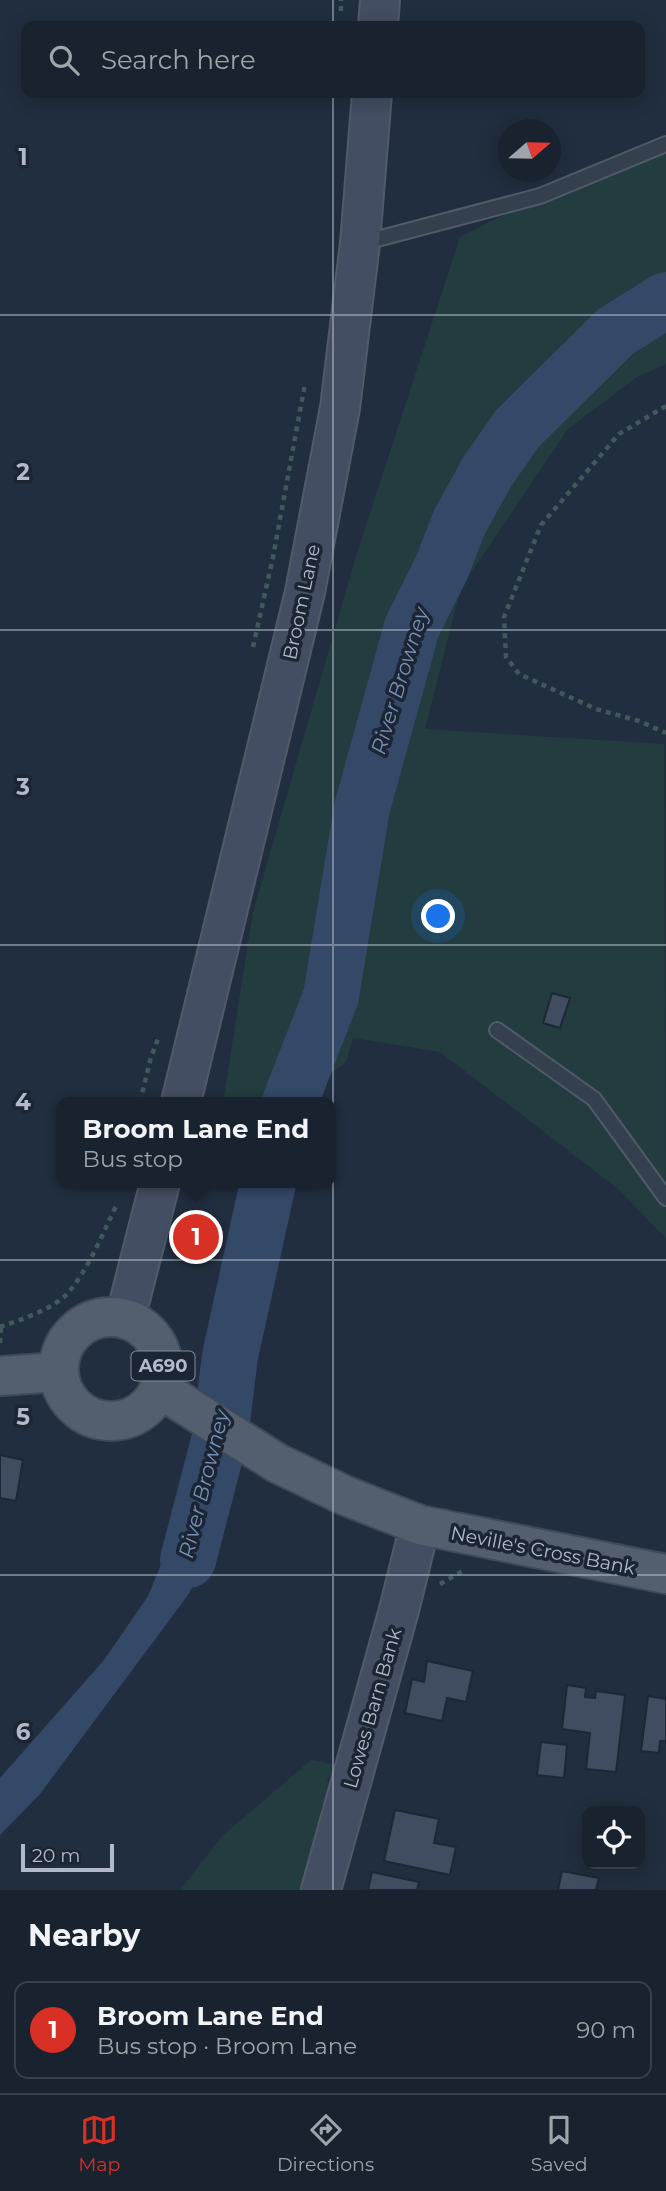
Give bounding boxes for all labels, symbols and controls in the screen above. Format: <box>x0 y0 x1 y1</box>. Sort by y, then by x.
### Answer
search box <box>21 21 645 98</box>
icon: search <box>45 41 83 79</box>
text: Search here <box>101 44 256 76</box>
north arrow <box>498 119 561 182</box>
text: 1 <box>18 143 28 171</box>
text: 2 <box>16 458 30 486</box>
street label: Broom Lane <box>278 542 325 662</box>
water label: River Browney <box>365 603 434 757</box>
text: 3 <box>15 773 30 801</box>
your location <box>421 899 455 933</box>
text: 4 <box>15 1088 31 1116</box>
popup <box>56 1097 336 1188</box>
text: Broom Lane End <box>83 1113 309 1145</box>
text: Bus stop <box>83 1145 183 1173</box>
pin: 1 <box>173 1211 219 1263</box>
road number: A690 <box>132 1352 194 1380</box>
text: 5 <box>16 1403 30 1431</box>
water label: River Browney <box>173 1406 234 1561</box>
street label: Neville's Cross Bank <box>449 1521 638 1580</box>
street label: Lowes Barn Bank <box>339 1625 407 1791</box>
text: 6 <box>16 1718 31 1746</box>
map controls <box>582 1806 645 1869</box>
button: locate <box>582 1806 645 1869</box>
scale bar <box>21 1841 114 1873</box>
text: 20 m <box>32 1844 80 1867</box>
text: Nearby <box>28 1917 140 1954</box>
text: Broom Lane End <box>97 2000 324 2032</box>
text: 1 <box>48 2016 58 2044</box>
text: 90 m <box>576 2016 636 2044</box>
text: Bus stop · Broom Lane <box>97 2032 357 2060</box>
tab: Map <box>78 2111 120 2176</box>
tab: Directions <box>277 2111 374 2176</box>
tab: Saved <box>531 2111 588 2176</box>

